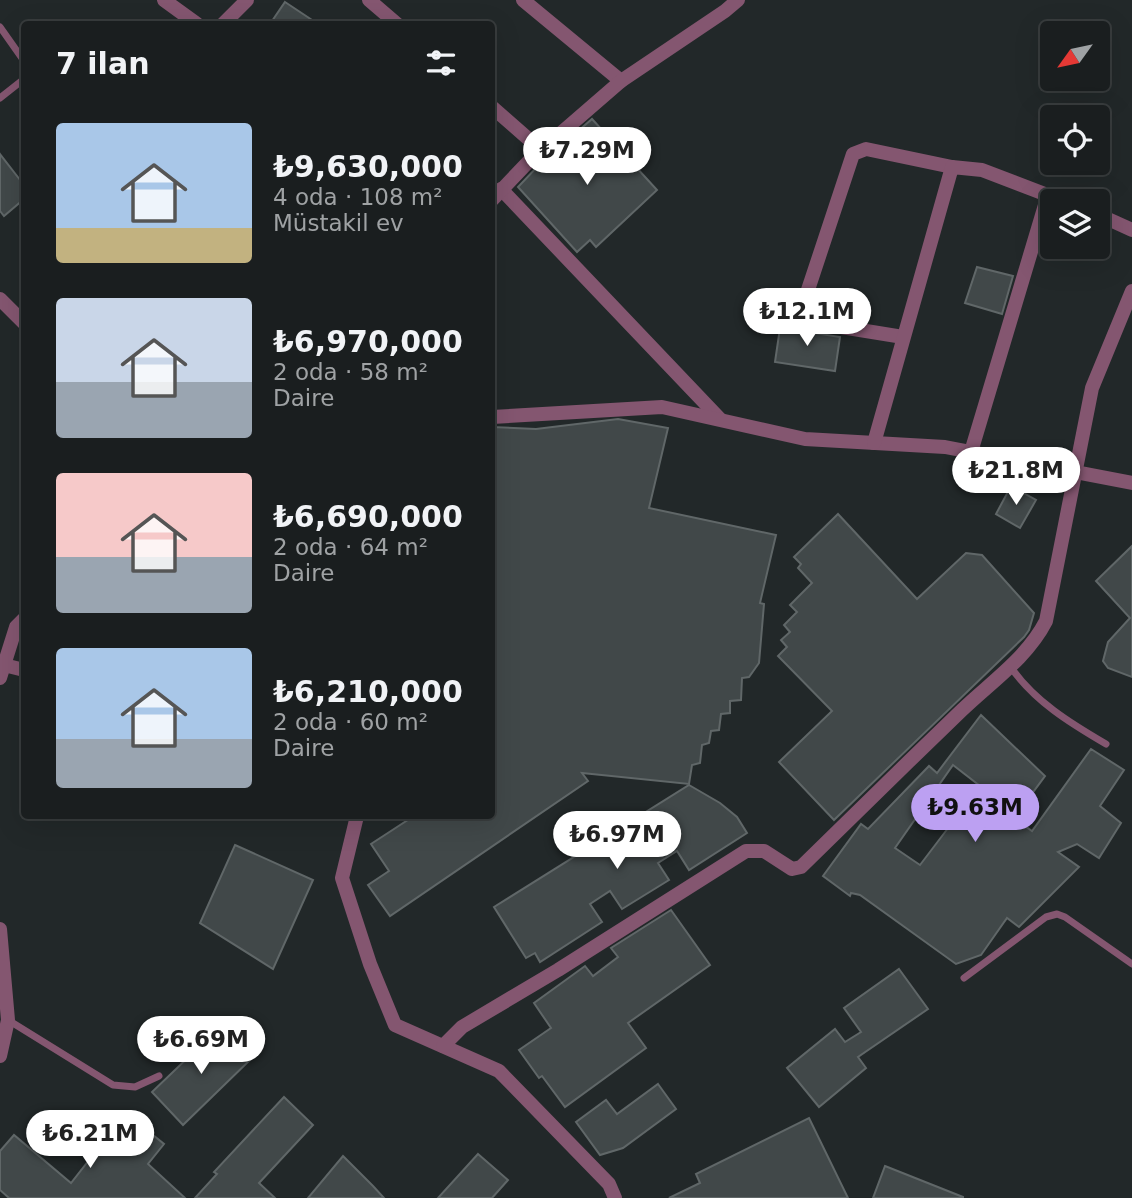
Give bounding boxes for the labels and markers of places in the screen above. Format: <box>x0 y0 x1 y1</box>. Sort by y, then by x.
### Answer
pin: ₺7.29M <box>530 128 644 187</box>
pin: ₺12.1M <box>750 288 864 348</box>
pin: ₺21.8M <box>959 448 1073 507</box>
pin: ₺9.63M <box>918 784 1032 844</box>
pin: ₺6.97M <box>560 812 674 871</box>
pin: ₺6.69M <box>144 1016 258 1076</box>
pin: ₺6.21M <box>33 1110 147 1170</box>

